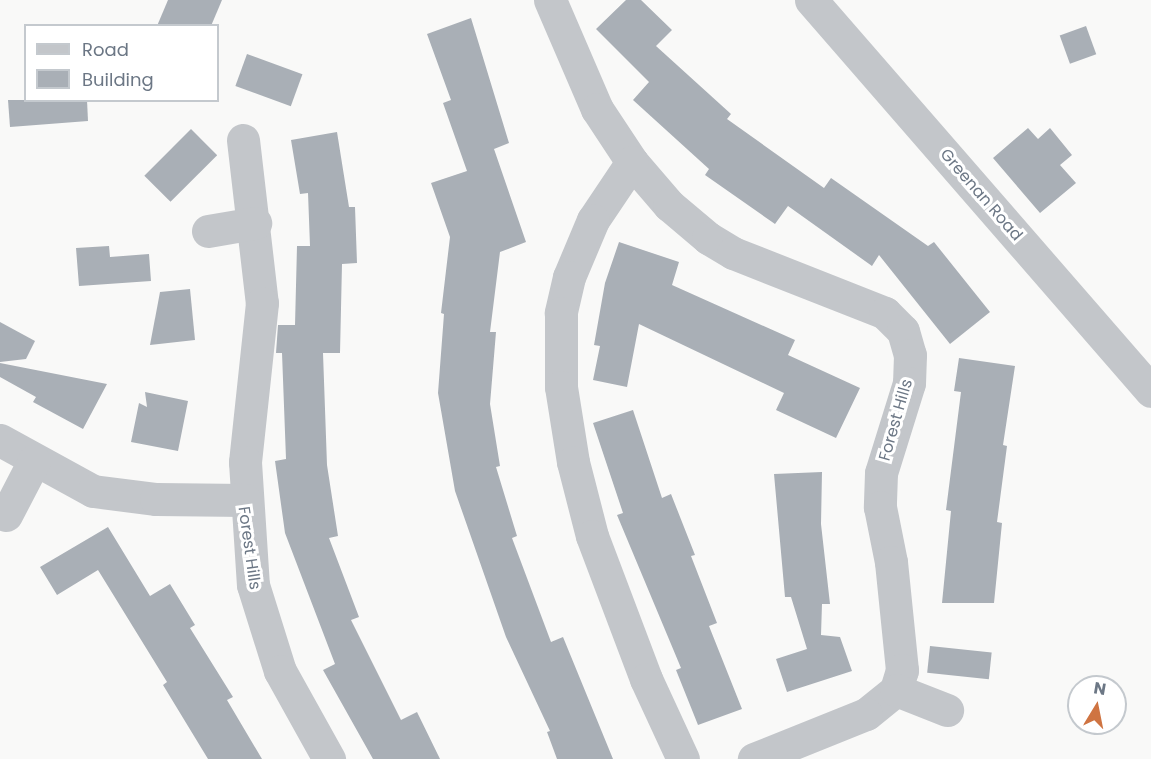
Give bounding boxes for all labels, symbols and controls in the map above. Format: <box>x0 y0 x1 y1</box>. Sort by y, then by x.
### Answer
legend <box>24 24 219 102</box>
text: Road <box>82 37 129 62</box>
text: Building <box>82 67 154 92</box>
street label: Greenan Road <box>936 145 1026 245</box>
street label: Forest Hills <box>875 377 917 463</box>
street label: Forest Hills <box>234 505 264 591</box>
north arrow <box>1067 675 1127 735</box>
text: N <box>1092 676 1108 701</box>

